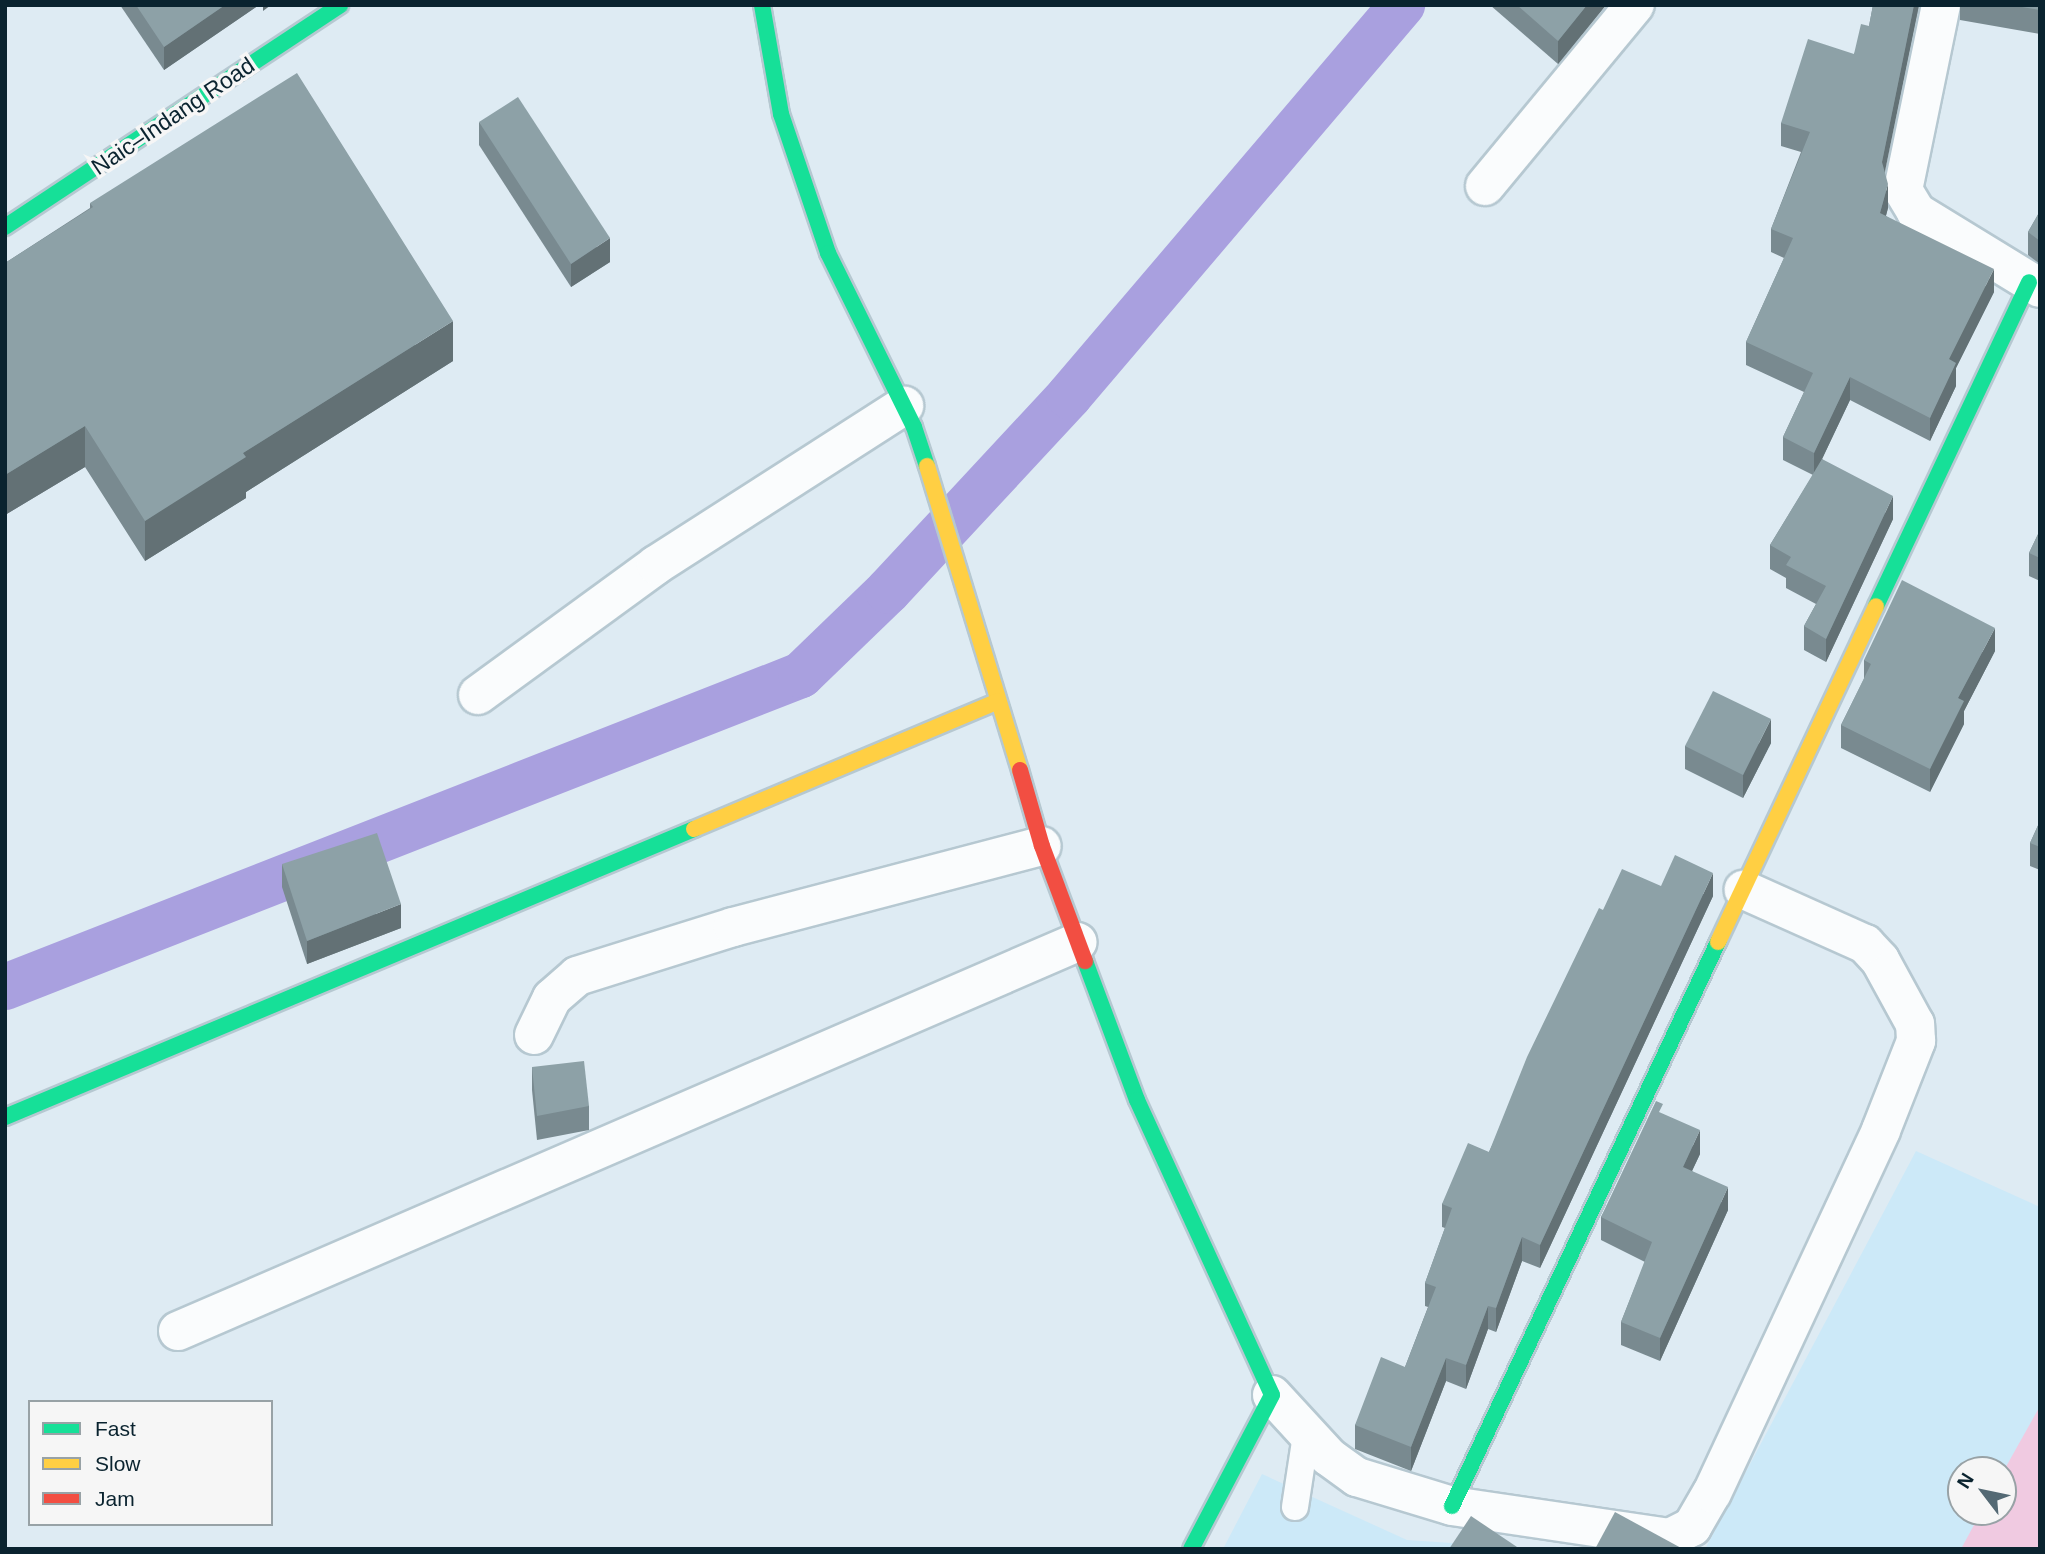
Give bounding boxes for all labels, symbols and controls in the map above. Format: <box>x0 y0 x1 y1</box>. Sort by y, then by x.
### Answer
street label: Naic–Indang Road <box>86 51 260 181</box>
legend <box>28 1400 273 1526</box>
text: Fast <box>95 1417 136 1440</box>
text: Slow <box>95 1452 141 1475</box>
north arrow <box>1947 1456 2017 1526</box>
text: N <box>1953 1469 1978 1492</box>
text: Jam <box>95 1487 135 1510</box>

